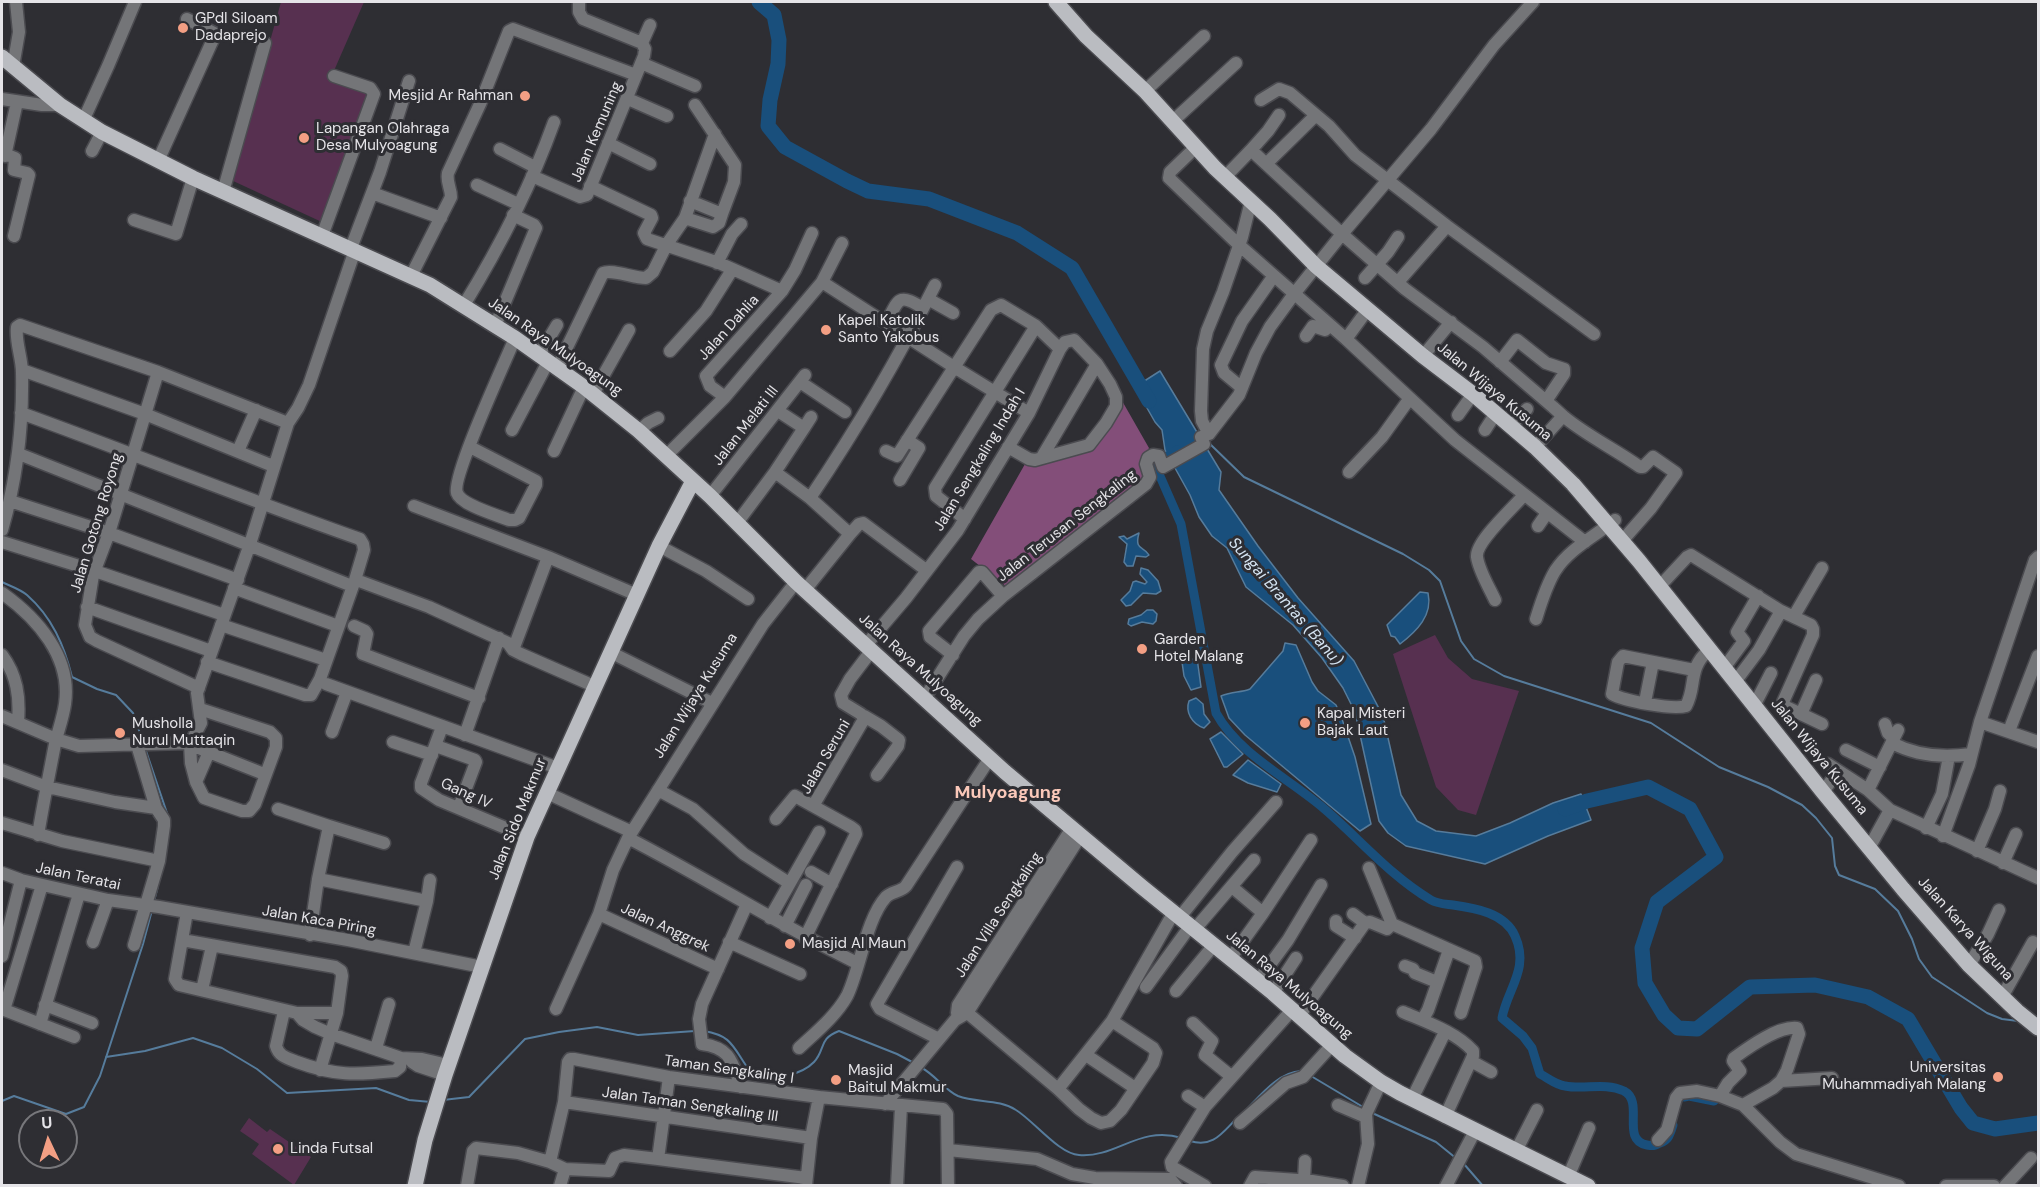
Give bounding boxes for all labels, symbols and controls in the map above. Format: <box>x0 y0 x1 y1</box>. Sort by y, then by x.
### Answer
place label: GPdI Siloam Dadaprejo <box>195 10 278 45</box>
marker: GPdI Siloam Dadaprejo <box>176 21 190 35</box>
street label: Jalan Kemuning <box>568 79 626 185</box>
place label: Mesjid Ar Rahman <box>389 87 513 105</box>
marker: Mesjid Ar Rahman <box>518 89 532 103</box>
place label: Lapangan Olahraga Desa Mulyoagung <box>316 120 449 155</box>
marker: Lapangan Olahraga Desa Mulyoagung <box>297 131 311 145</box>
street label: Jalan Dahlia <box>695 292 763 364</box>
street label: Jalan Raya Mulyoagung <box>484 294 626 400</box>
place label: Kapel Katolik Santo Yakobus <box>838 312 939 347</box>
marker: Kapel Katolik Santo Yakobus <box>819 323 833 337</box>
street label: Jalan Wijaya Kusuma <box>1433 339 1555 445</box>
street label: Jalan Melati III <box>709 383 783 469</box>
street label: Jalan Sengkaling Indah I <box>930 385 1030 535</box>
street label: Jalan Gotong Royong <box>67 451 127 595</box>
street label: Jalan Terusan Sengkaling <box>994 466 1140 586</box>
water label: Sungai Brantas (Banu) <box>1224 534 1346 670</box>
street label: Jalan Raya Mulyoagung <box>855 610 985 730</box>
street label: Jalan Wijaya Kusuma <box>650 630 742 762</box>
place label: Garden Hotel Malang <box>1154 631 1244 666</box>
marker: Garden Hotel Malang <box>1135 642 1149 656</box>
street label: Jalan Wijaya Kusuma <box>1767 695 1871 819</box>
place label: Kapal Misteri Bajak Laut <box>1317 705 1405 740</box>
place label: Musholla Nurul Muttaqin <box>132 715 235 750</box>
street label: Jalan Seruni <box>797 716 855 798</box>
marker: Kapal Misteri Bajak Laut <box>1298 716 1312 730</box>
marker: Musholla Nurul Muttaqin <box>113 726 127 740</box>
street label: Jalan Sido Makmur <box>485 755 551 883</box>
street label: Gang IV <box>438 775 494 813</box>
district label: Mulyoagung <box>954 782 1062 804</box>
street label: Jalan Villa Sengkaling <box>952 849 1046 981</box>
street label: Jalan Teratai <box>34 859 122 895</box>
street label: Jalan Karya Wiguna <box>1914 873 2016 985</box>
street label: Jalan Anggrek <box>617 899 713 957</box>
street label: Jalan Kaca Piring <box>261 902 377 940</box>
street label: Jalan Raya Mulyoagung <box>1222 927 1356 1043</box>
place label: Masjid Al Maun <box>802 935 906 953</box>
marker: Masjid Al Maun <box>783 937 797 951</box>
street label: Taman Sengkaling I <box>663 1052 795 1088</box>
place label: Universitas Muhammadiyah Malang <box>1822 1059 1986 1094</box>
place label: Masjid Baitul Makmur <box>848 1062 946 1097</box>
marker: Universitas Muhammadiyah Malang <box>1991 1070 2005 1084</box>
marker: Masjid Baitul Makmur <box>829 1073 843 1087</box>
street label: Jalan Taman Sengkaling III <box>601 1084 779 1126</box>
north arrow <box>18 1109 78 1169</box>
text: U <box>41 1112 53 1133</box>
place label: Linda Futsal <box>290 1140 373 1158</box>
marker: Linda Futsal <box>271 1142 285 1156</box>

